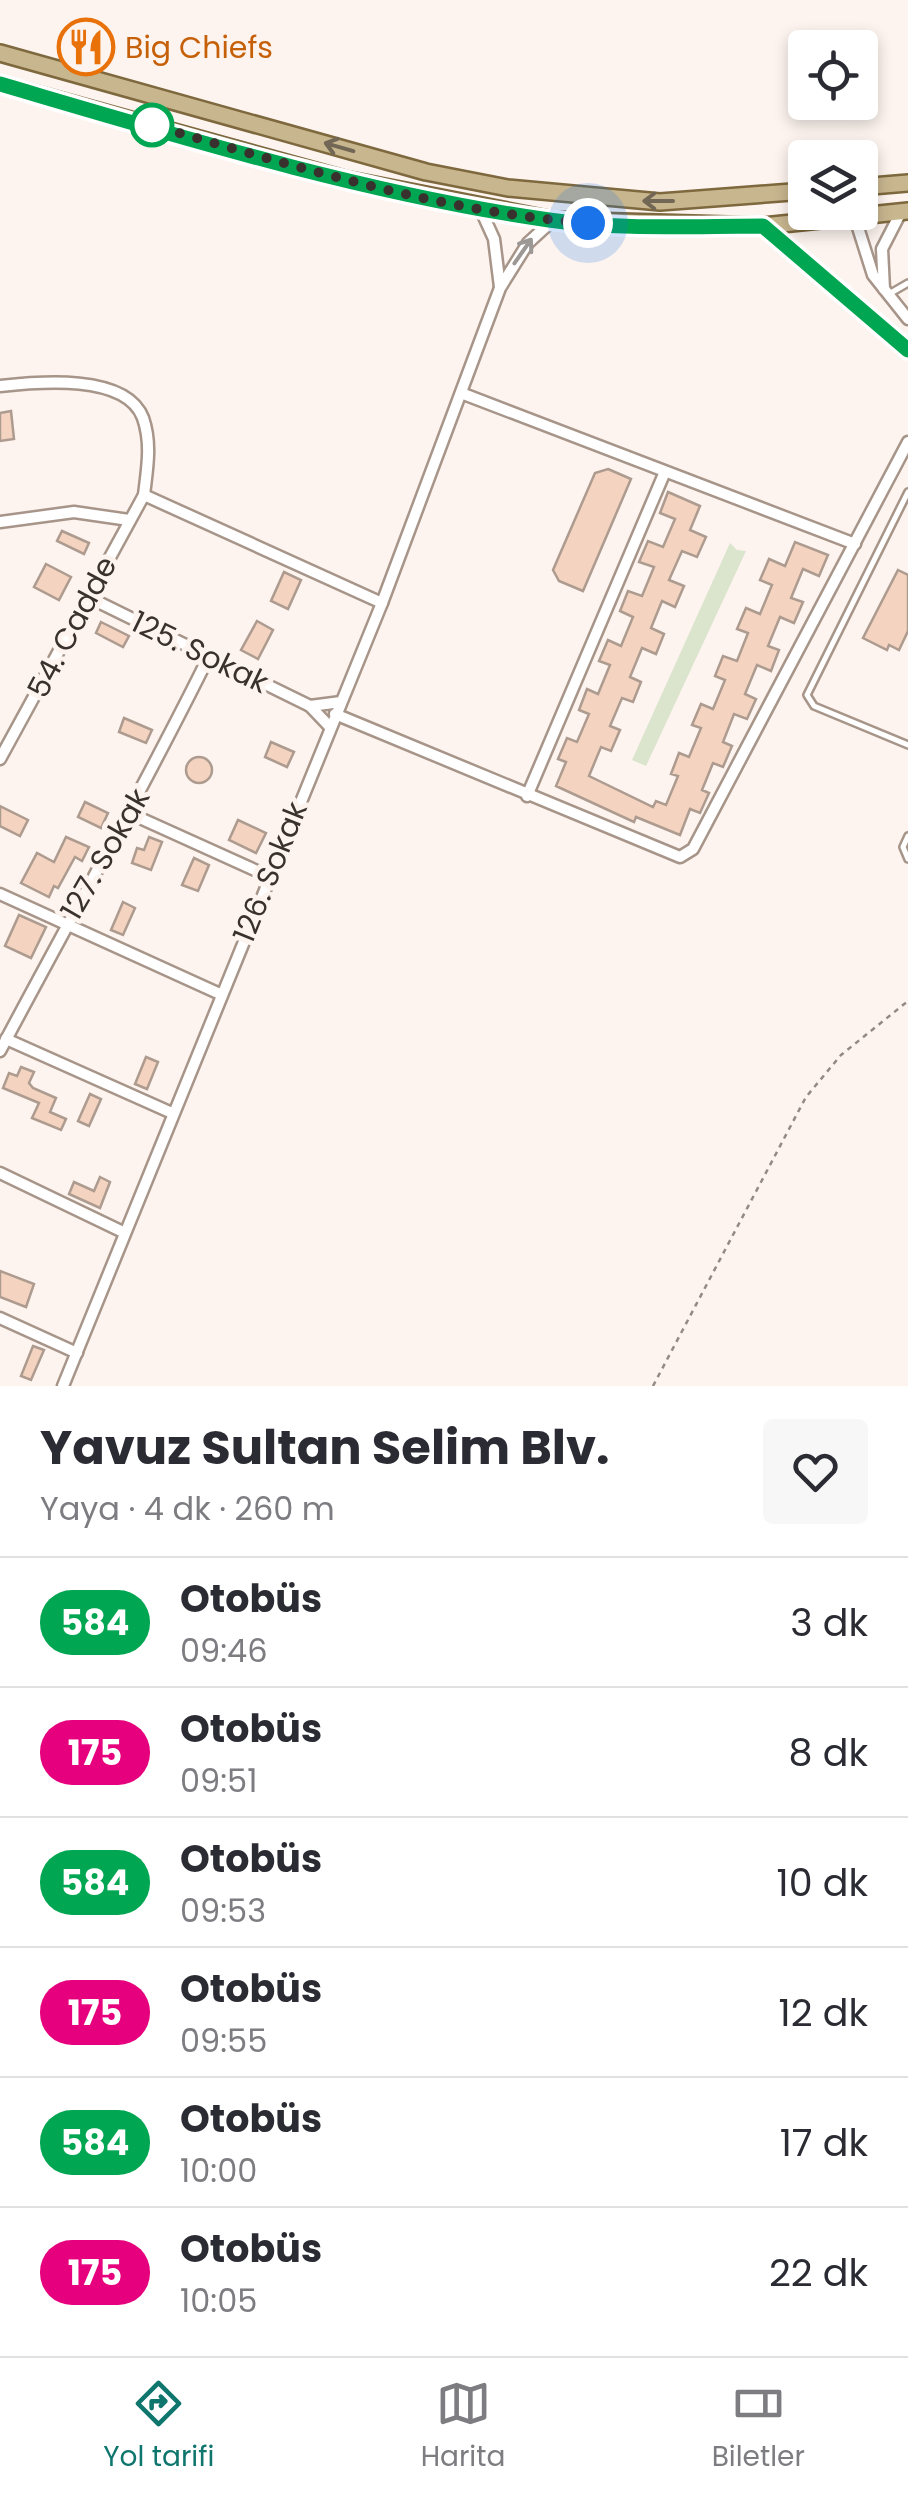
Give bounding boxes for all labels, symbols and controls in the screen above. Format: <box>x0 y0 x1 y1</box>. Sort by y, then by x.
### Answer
restaurant icon: Big Chiefs <box>56 17 116 77</box>
place label: Big Chiefs <box>125 26 273 69</box>
map controls <box>788 30 878 230</box>
button: locate <box>788 30 878 120</box>
unlabelled marker <box>131 104 173 146</box>
one-way arrow <box>323 137 355 156</box>
button: layers <box>788 140 878 230</box>
one-way arrow <box>642 192 674 210</box>
your location <box>563 198 613 248</box>
one-way arrow <box>512 238 533 266</box>
street label: 54. Cadde <box>17 549 127 705</box>
street label: 125. Sokak <box>124 600 276 704</box>
street label: 127. Sokak <box>50 780 160 928</box>
street label: 126. Sokak <box>222 795 318 949</box>
text: Yavuz Sultan Selim Blv. <box>40 1414 610 1481</box>
button: heart <box>763 1419 868 1524</box>
text: Yaya · 4 dk · 260 m <box>40 1486 335 1531</box>
text: Otobüs <box>180 1572 322 1625</box>
text: 3 dk <box>790 1596 868 1649</box>
text: 584 <box>60 1598 130 1647</box>
text: 09:46 <box>180 1628 268 1673</box>
text: Otobüs <box>180 1702 322 1755</box>
text: 8 dk <box>789 1726 868 1779</box>
text: 175 <box>68 1728 122 1777</box>
text: 09:51 <box>180 1758 257 1803</box>
text: Otobüs <box>180 1832 322 1885</box>
text: 10 dk <box>777 1856 868 1909</box>
text: 584 <box>60 1858 130 1907</box>
text: 09:53 <box>180 1888 266 1933</box>
text: Otobüs <box>180 1962 322 2015</box>
text: 12 dk <box>779 1986 868 2039</box>
text: 175 <box>68 1988 122 2037</box>
text: 09:55 <box>180 2018 267 2063</box>
text: Otobüs <box>180 2092 322 2145</box>
text: 17 dk <box>780 2116 868 2169</box>
text: 584 <box>60 2118 130 2167</box>
text: 10:00 <box>180 2148 257 2193</box>
text: Otobüs <box>180 2222 322 2275</box>
text: 22 dk <box>769 2246 868 2299</box>
text: 175 <box>68 2248 122 2297</box>
text: 10:05 <box>180 2278 257 2323</box>
tab: Yol tarifi <box>103 2376 214 2478</box>
tab: Harita <box>421 2376 505 2478</box>
tab: Biletler <box>712 2376 805 2478</box>

